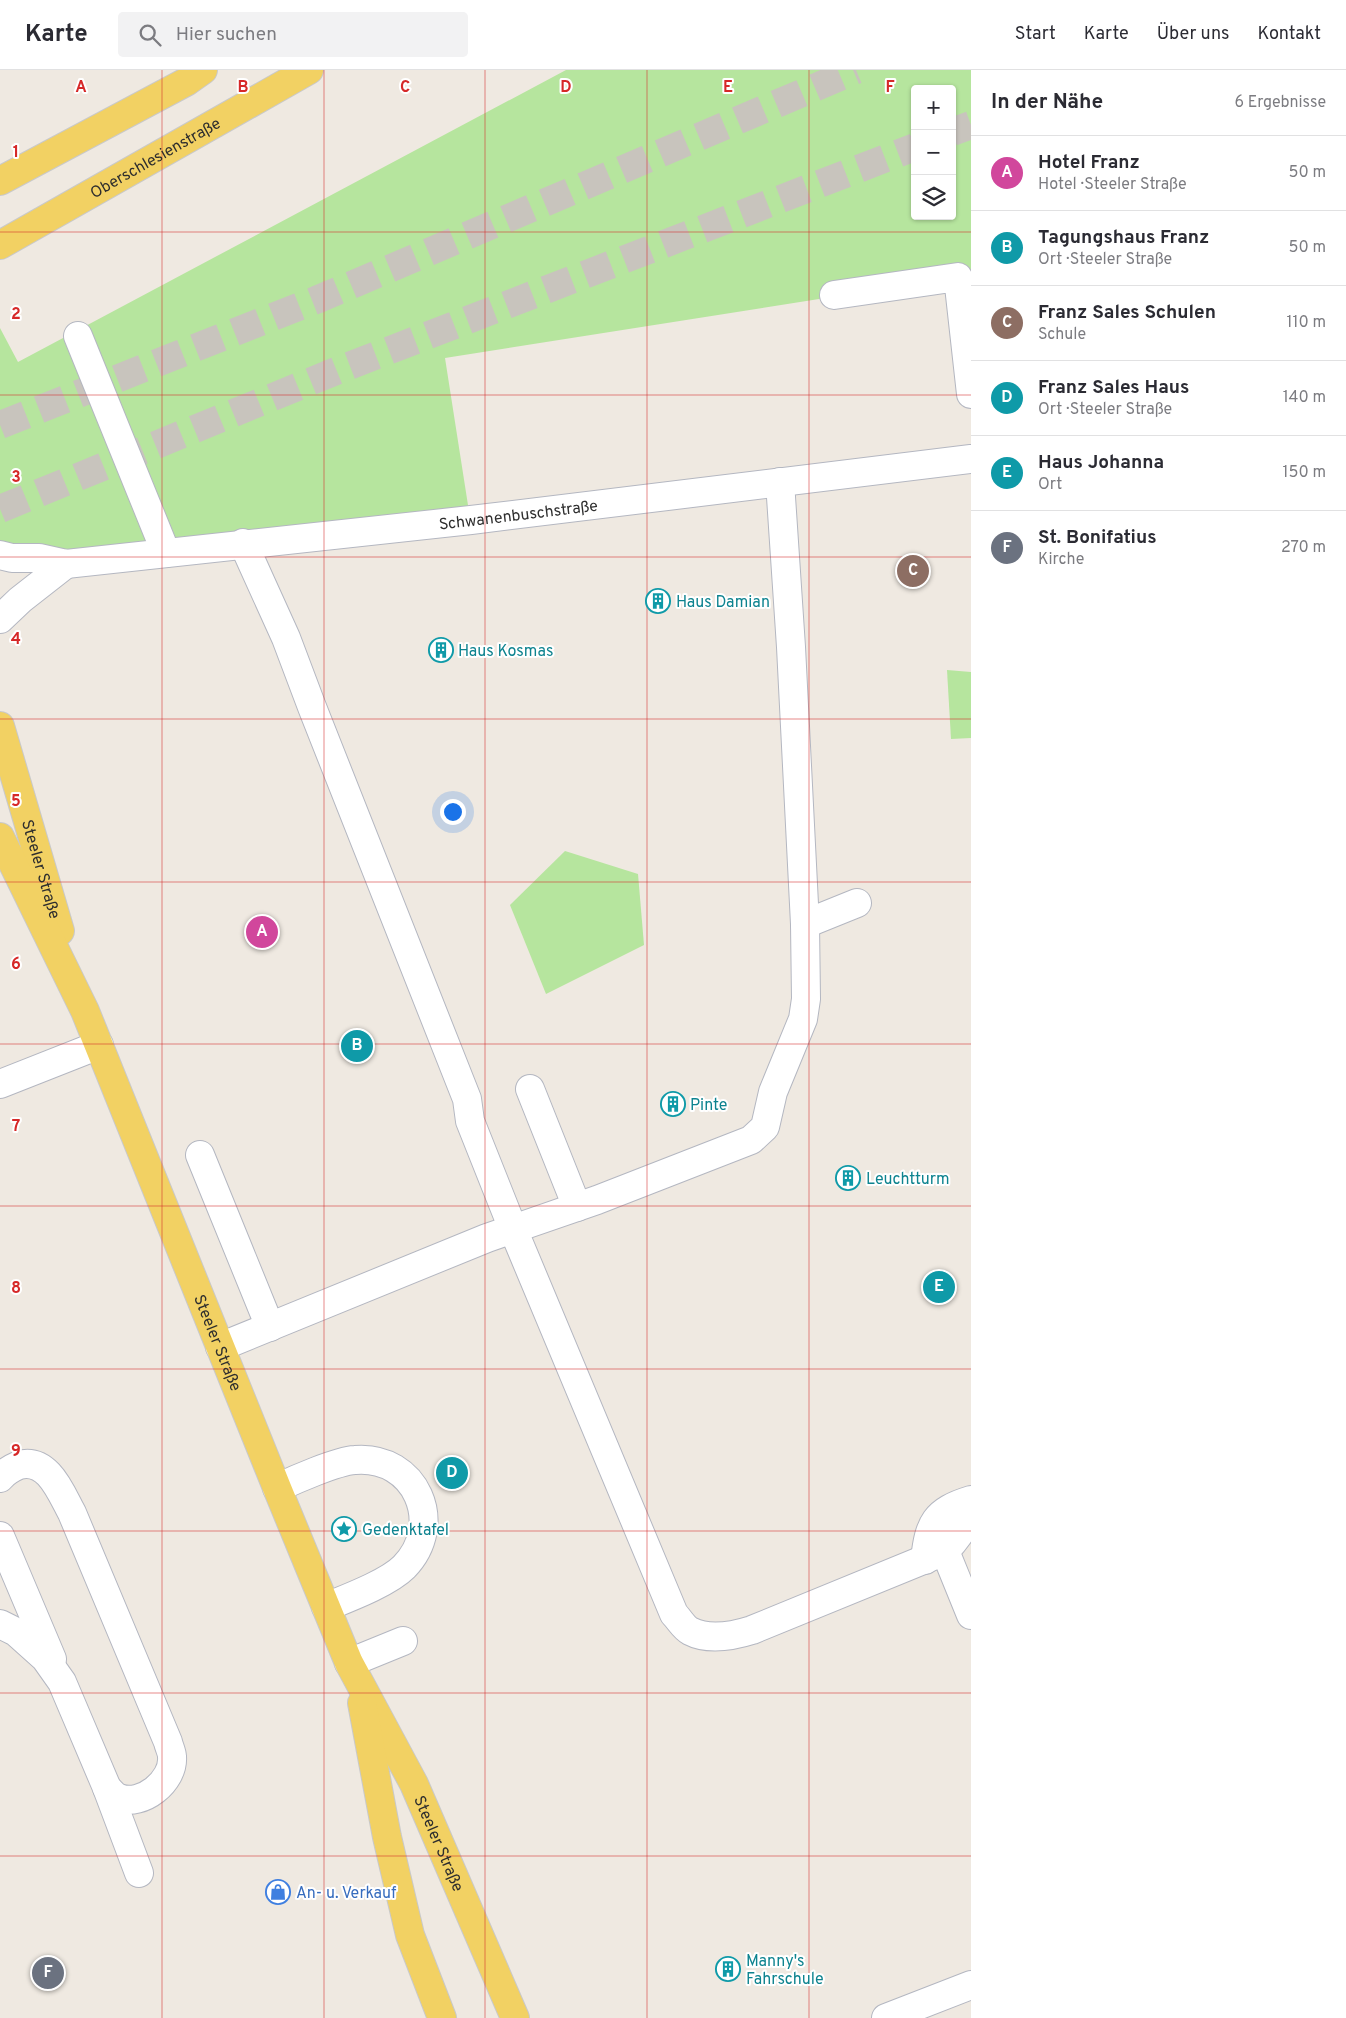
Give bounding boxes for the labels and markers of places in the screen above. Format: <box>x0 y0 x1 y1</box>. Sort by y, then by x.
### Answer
pin: C <box>897 552 929 590</box>
building icon: Haus Damian <box>645 588 671 614</box>
place label: Haus Damian <box>676 593 770 613</box>
building icon: Haus Kosmas <box>428 637 454 663</box>
place label: Haus Kosmas <box>458 642 553 662</box>
pin: A <box>246 913 278 951</box>
pin: B <box>341 1027 373 1065</box>
building icon: Pinte <box>660 1091 686 1117</box>
place label: Pinte <box>690 1096 727 1116</box>
building icon: Leuchtturm <box>835 1165 861 1191</box>
place label: Leuchtturm <box>866 1170 950 1190</box>
pin: E <box>923 1268 955 1306</box>
pin: D <box>436 1454 468 1492</box>
place icon: Gedenktafel <box>331 1516 357 1542</box>
place label: Gedenktafel <box>362 1521 449 1541</box>
shop icon: An- u. Verkauf <box>265 1879 291 1905</box>
place label: An- u. Verkauf <box>296 1884 397 1904</box>
place label: Manny's Fahrschule <box>746 1952 824 1990</box>
pin: F <box>32 1954 64 1992</box>
building icon: Manny's Fahrschule <box>715 1956 741 1982</box>

